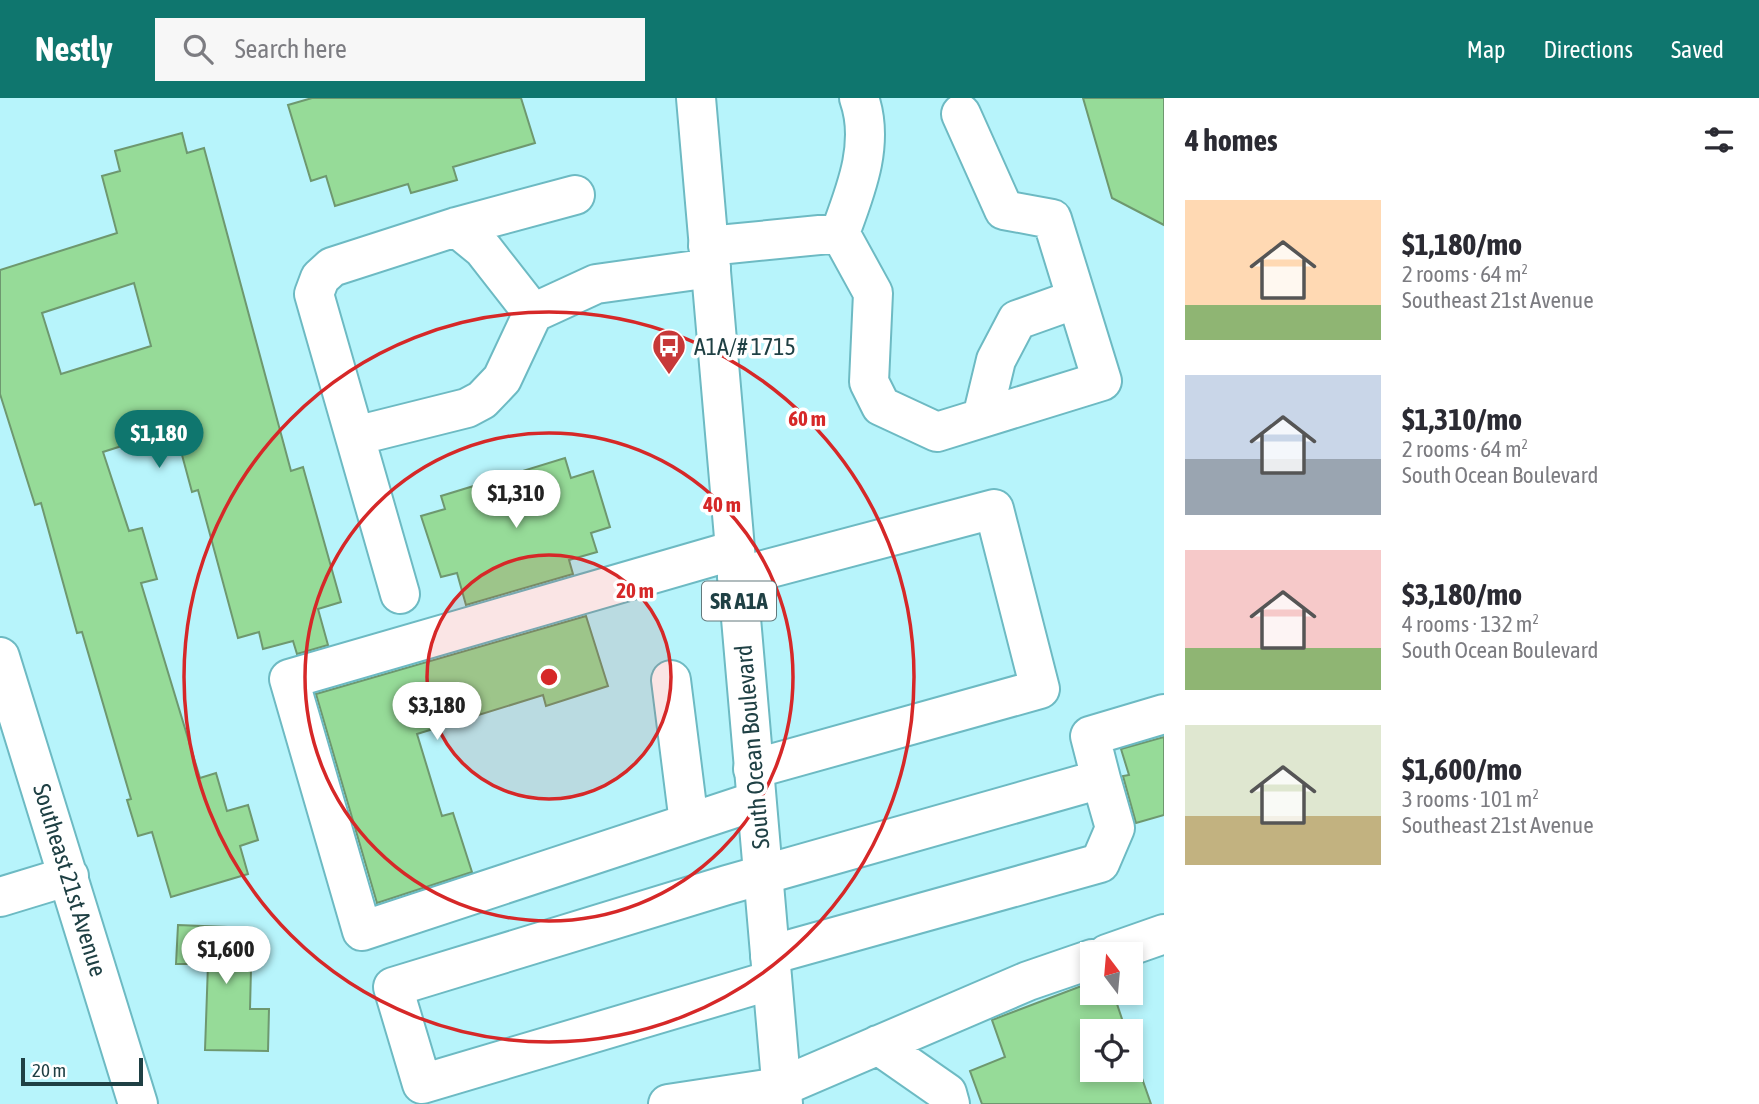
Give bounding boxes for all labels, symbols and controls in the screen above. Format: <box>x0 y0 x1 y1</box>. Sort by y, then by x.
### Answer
search box <box>155 18 645 81</box>
text: Nestly <box>35 30 113 68</box>
icon: search <box>179 30 217 68</box>
text: Search here <box>235 34 347 64</box>
text: Map <box>1467 36 1505 63</box>
text: Directions <box>1543 36 1633 63</box>
text: Saved <box>1671 36 1724 63</box>
icon: filters <box>1700 121 1738 159</box>
text: 4 homes <box>1185 123 1278 157</box>
text: $1,180/mo <box>1402 227 1522 261</box>
icon: home <box>1241 228 1325 312</box>
text: 2 rooms · 64 m² <box>1402 261 1528 287</box>
text: Southeast 21st Avenue <box>1402 287 1594 313</box>
bus stop icon: A1A/# 1715 <box>650 327 688 376</box>
place label: A1A/# 1715 <box>694 333 796 360</box>
text: $1,310/mo <box>1402 402 1522 436</box>
icon: home <box>1241 403 1325 487</box>
text: 60 m <box>788 406 826 430</box>
pin: $1,180 <box>102 410 216 470</box>
text: $1,180 <box>131 420 188 446</box>
text: 2 rooms · 64 m² <box>1402 436 1528 462</box>
text: South Ocean Boulevard <box>1402 462 1598 488</box>
pin: $1,310 <box>459 470 573 530</box>
text: $1,310 <box>488 480 545 506</box>
text: 40 m <box>702 492 741 516</box>
text: $3,180/mo <box>1402 577 1522 611</box>
text: 20 m <box>616 578 654 602</box>
icon: home <box>1241 578 1325 662</box>
road number: SR A1A <box>702 582 776 621</box>
text: 4 rooms · 132 m² <box>1402 611 1539 637</box>
text: South Ocean Boulevard <box>1402 637 1598 663</box>
street label: South Ocean Boulevard <box>730 644 774 850</box>
centre of rings <box>537 665 561 689</box>
pin: $3,180 <box>380 682 494 742</box>
text: $3,180 <box>409 692 466 718</box>
text: $1,600/mo <box>1402 752 1522 786</box>
icon: home <box>1241 753 1325 837</box>
street label: Southeast 21st Avenue <box>28 780 112 980</box>
text: 3 rooms · 101 m² <box>1402 786 1539 812</box>
text: Southeast 21st Avenue <box>1402 812 1594 838</box>
pin: $1,600 <box>169 926 283 986</box>
text: $1,600 <box>198 936 255 962</box>
north arrow <box>1080 942 1143 1004</box>
map controls <box>1080 942 1143 1082</box>
button: locate <box>1080 1019 1143 1082</box>
scale bar <box>21 1055 144 1087</box>
text: 20 m <box>32 1059 66 1081</box>

